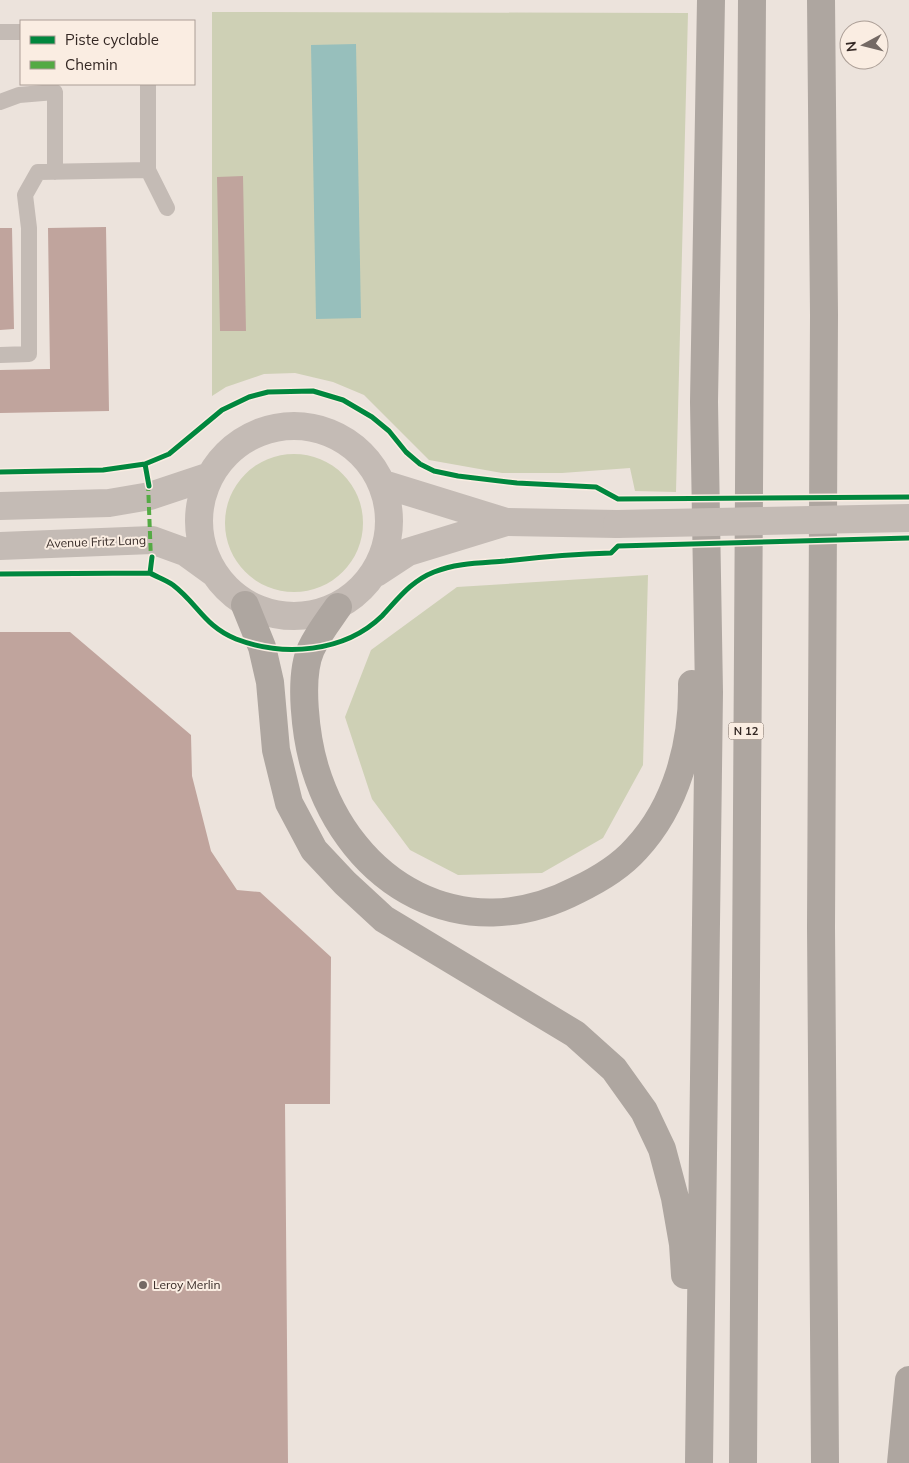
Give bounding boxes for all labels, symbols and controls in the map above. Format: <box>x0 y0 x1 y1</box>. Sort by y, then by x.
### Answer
legend <box>20 20 195 85</box>
north arrow <box>839 20 889 70</box>
text: Piste cyclable <box>65 30 159 49</box>
text: N <box>842 40 861 53</box>
text: Chemin <box>65 55 118 74</box>
street label: Avenue Fritz Lang <box>46 532 146 551</box>
road number: N 12 <box>728 722 764 739</box>
place label: Leroy Merlin <box>153 1277 220 1292</box>
marker: Leroy Merlin <box>137 1279 149 1291</box>

